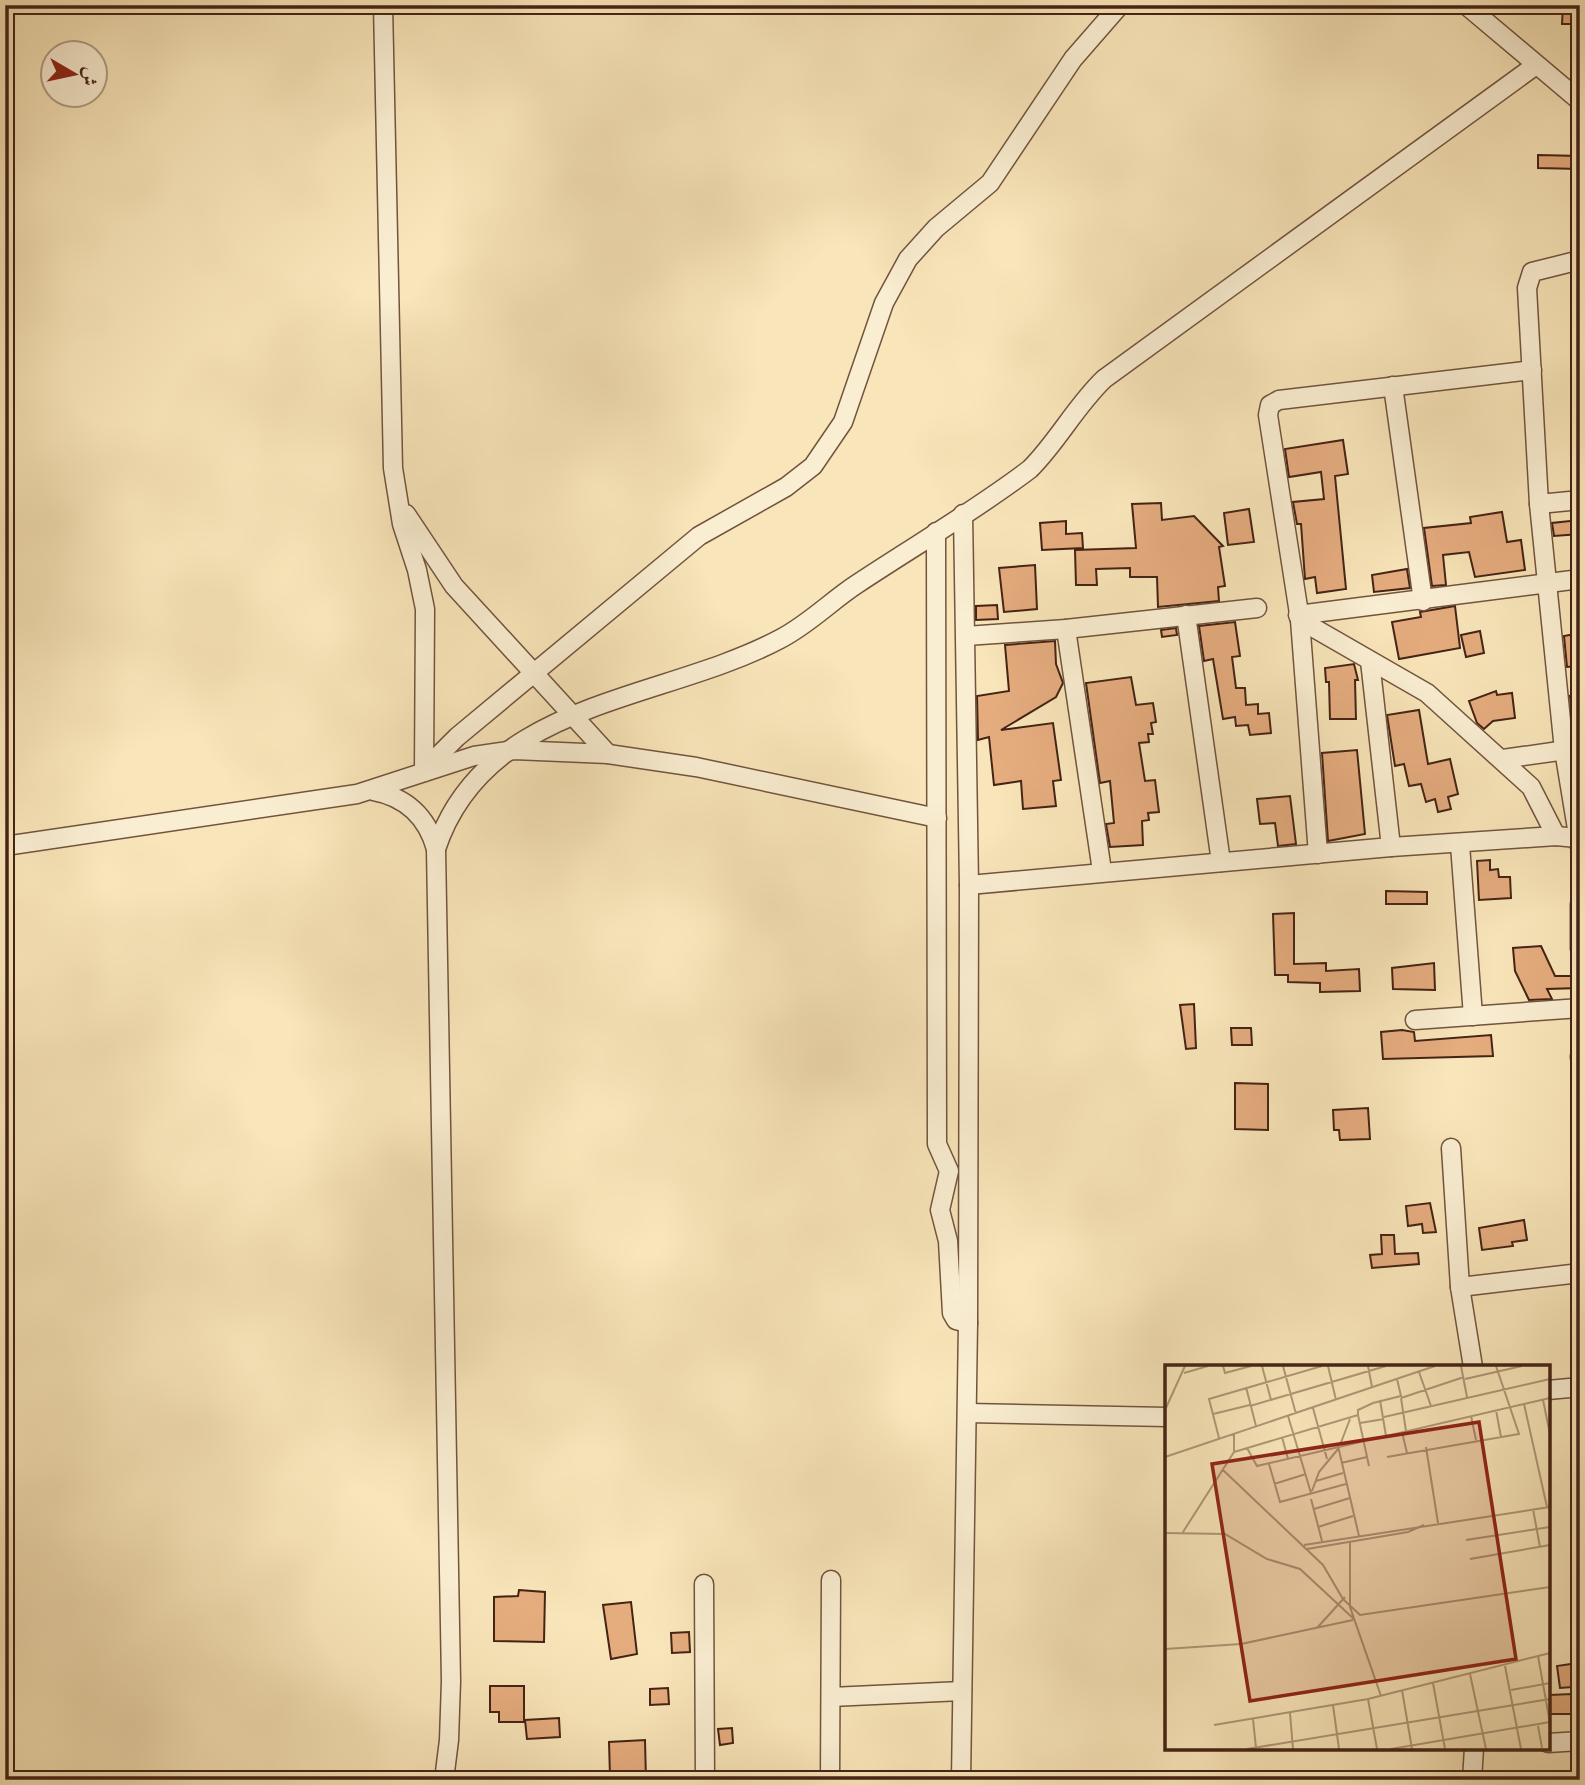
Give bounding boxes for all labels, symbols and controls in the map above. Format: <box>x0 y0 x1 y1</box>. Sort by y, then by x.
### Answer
north arrow <box>38 38 108 108</box>
text: ش <box>77 65 102 88</box>
inset map <box>1165 1365 1550 1750</box>

